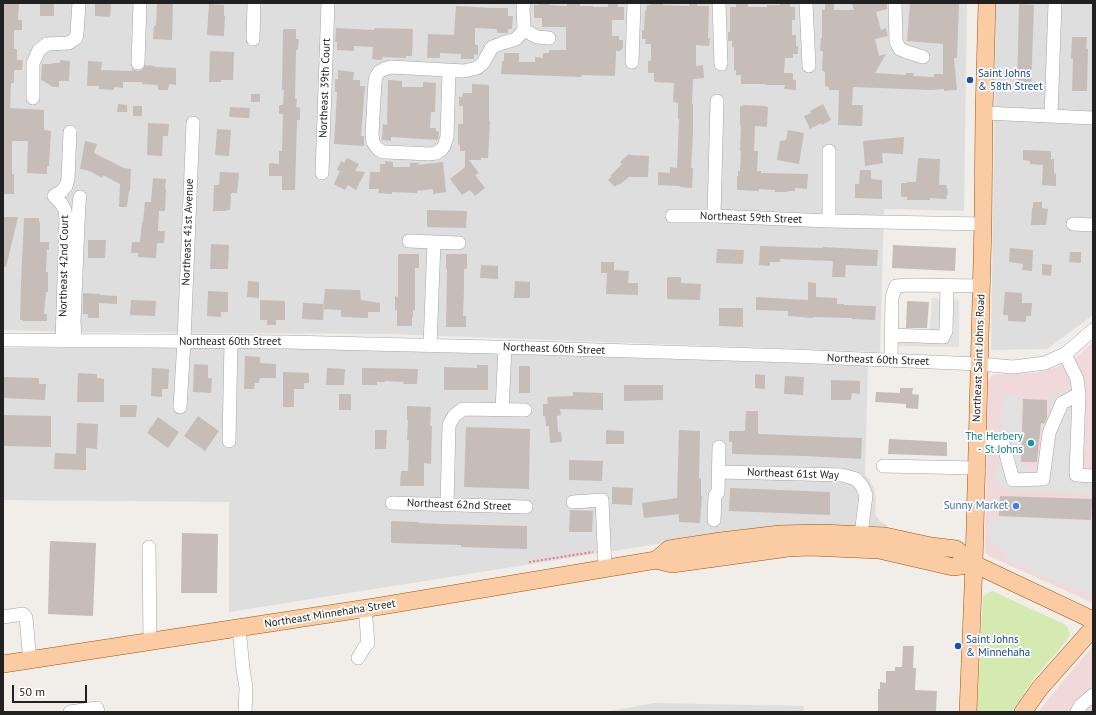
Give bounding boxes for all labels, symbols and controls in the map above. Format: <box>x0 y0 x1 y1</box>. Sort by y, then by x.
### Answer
street label: Northeast 39th Court <box>317 38 333 138</box>
place label: Saint Johns & 58th Street <box>978 67 1043 93</box>
marker: Saint Johns & 58th Street <box>965 75 975 85</box>
street label: Northeast 41st Avenue <box>180 178 196 286</box>
street label: Northeast 59th Street <box>700 210 802 226</box>
street label: Northeast 42nd Court <box>57 215 71 317</box>
street label: Northeast Saint Johns Road <box>970 294 988 422</box>
street label: Northeast 60th Street <box>179 335 281 349</box>
street label: Northeast 60th Street <box>503 341 605 357</box>
street label: Northeast 60th Street <box>827 352 929 368</box>
place label: The Herbery - St Johns <box>965 430 1023 456</box>
marker: The Herbery - St Johns <box>1026 438 1036 448</box>
street label: Northeast 61st Way <box>747 466 839 482</box>
street label: Northeast 62nd Street <box>407 497 511 513</box>
place label: Sunny Market <box>944 499 1008 513</box>
marker: Sunny Market <box>1011 501 1021 511</box>
street label: Northeast Minnehaha Street <box>263 597 397 631</box>
place label: Saint Johns & Minnehaha <box>966 633 1030 659</box>
marker: Saint Johns & Minnehaha <box>953 641 963 651</box>
scale bar <box>14 677 89 703</box>
text: 50 m <box>19 684 45 699</box>

